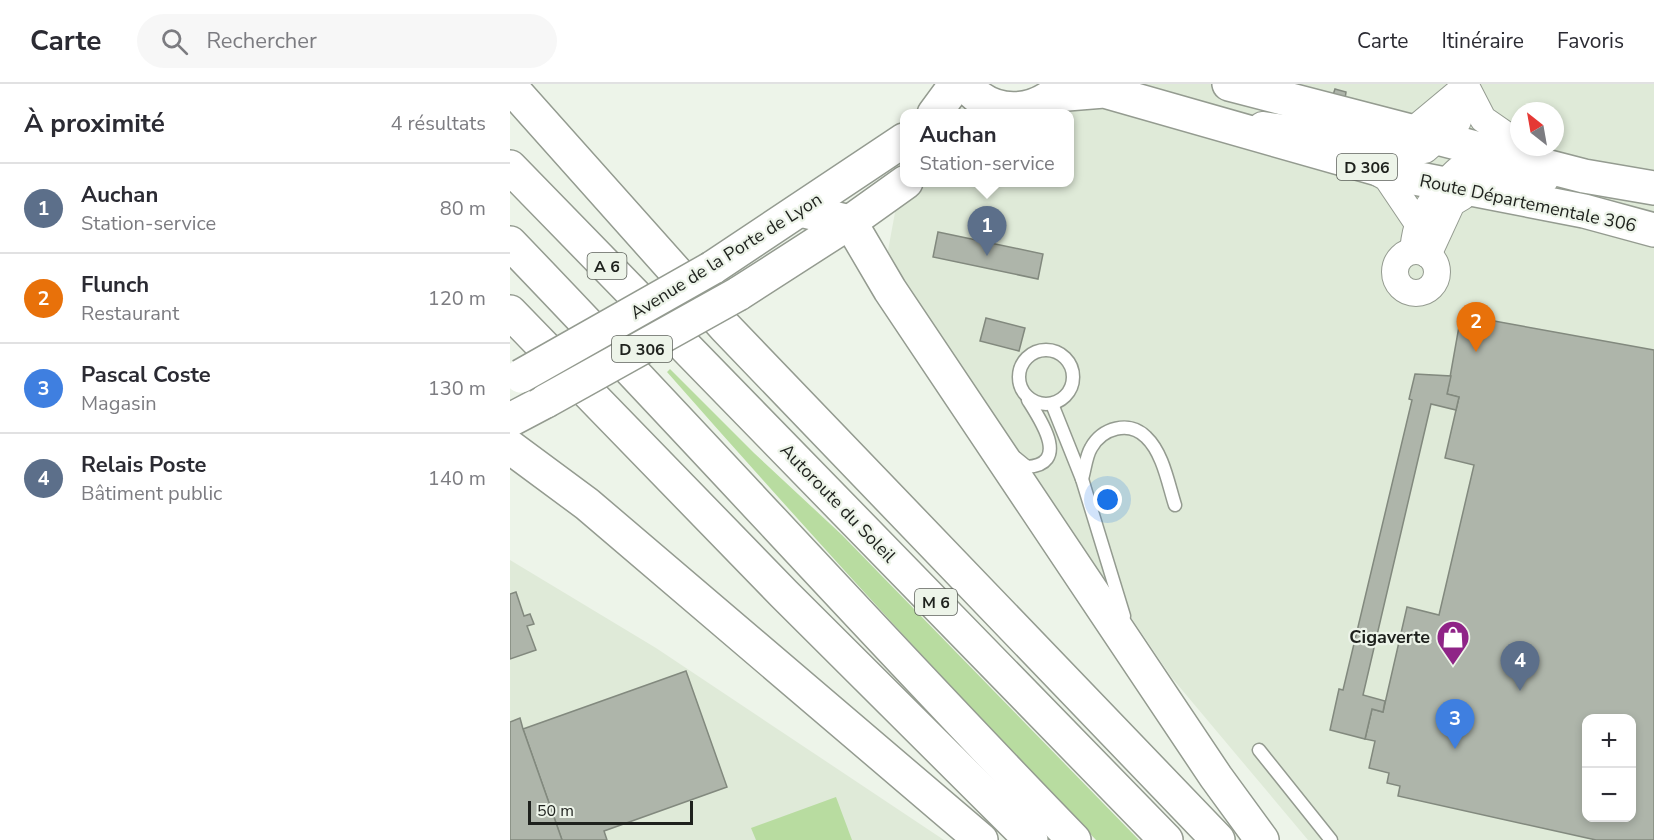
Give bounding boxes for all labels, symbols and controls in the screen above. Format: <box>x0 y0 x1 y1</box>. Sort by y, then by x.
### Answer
search box <box>137 14 557 68</box>
text: Carte <box>30 22 101 60</box>
icon: search <box>158 25 191 58</box>
text: Rechercher <box>206 26 317 56</box>
text: Carte <box>1357 27 1408 55</box>
text: Itinéraire <box>1441 27 1524 55</box>
text: Favoris <box>1557 27 1624 55</box>
north arrow <box>1510 102 1564 156</box>
text: À proximité <box>24 106 165 141</box>
popup <box>900 109 1074 187</box>
text: 4 résultats <box>390 110 486 137</box>
text: Auchan <box>919 120 997 150</box>
text: Station-service <box>919 150 1055 177</box>
road number: D 306 <box>1337 154 1397 180</box>
street label: Route Départementale 306 <box>1417 168 1639 238</box>
text: Auchan <box>81 180 158 210</box>
street label: Avenue de la Porte de Lyon <box>626 187 826 325</box>
text: 1 <box>38 195 50 222</box>
text: 80 m <box>440 195 486 222</box>
pin: 1 <box>968 206 1006 256</box>
text: Station-service <box>81 210 216 237</box>
road number: A 6 <box>588 253 626 279</box>
text: Flunch <box>81 270 149 300</box>
text: 2 <box>38 285 50 312</box>
text: 120 m <box>428 285 486 312</box>
text: Restaurant <box>81 300 179 327</box>
pin: 2 <box>1456 302 1496 352</box>
road number: D 306 <box>612 336 672 362</box>
text: Pascal Coste <box>81 360 211 390</box>
text: 3 <box>38 375 50 402</box>
text: 130 m <box>428 375 486 402</box>
text: Magasin <box>81 390 157 417</box>
street label: Autoroute du Soleil <box>775 438 902 568</box>
text: Relais Poste <box>81 450 206 480</box>
text: 4 <box>38 465 50 492</box>
text: 140 m <box>428 465 486 492</box>
text: Bâtiment public <box>81 480 222 507</box>
your location <box>1093 485 1122 514</box>
road number: M 6 <box>915 589 957 615</box>
shop icon: Cigaverte <box>1435 619 1471 666</box>
place label: Cigaverte <box>1349 625 1430 649</box>
pin: 4 <box>1500 642 1540 691</box>
pin: 3 <box>1436 700 1474 749</box>
map controls <box>1582 714 1636 822</box>
button: + <box>1582 714 1636 768</box>
button: − <box>1582 768 1636 822</box>
scale bar <box>528 798 693 826</box>
text: 50 m <box>537 800 574 822</box>

